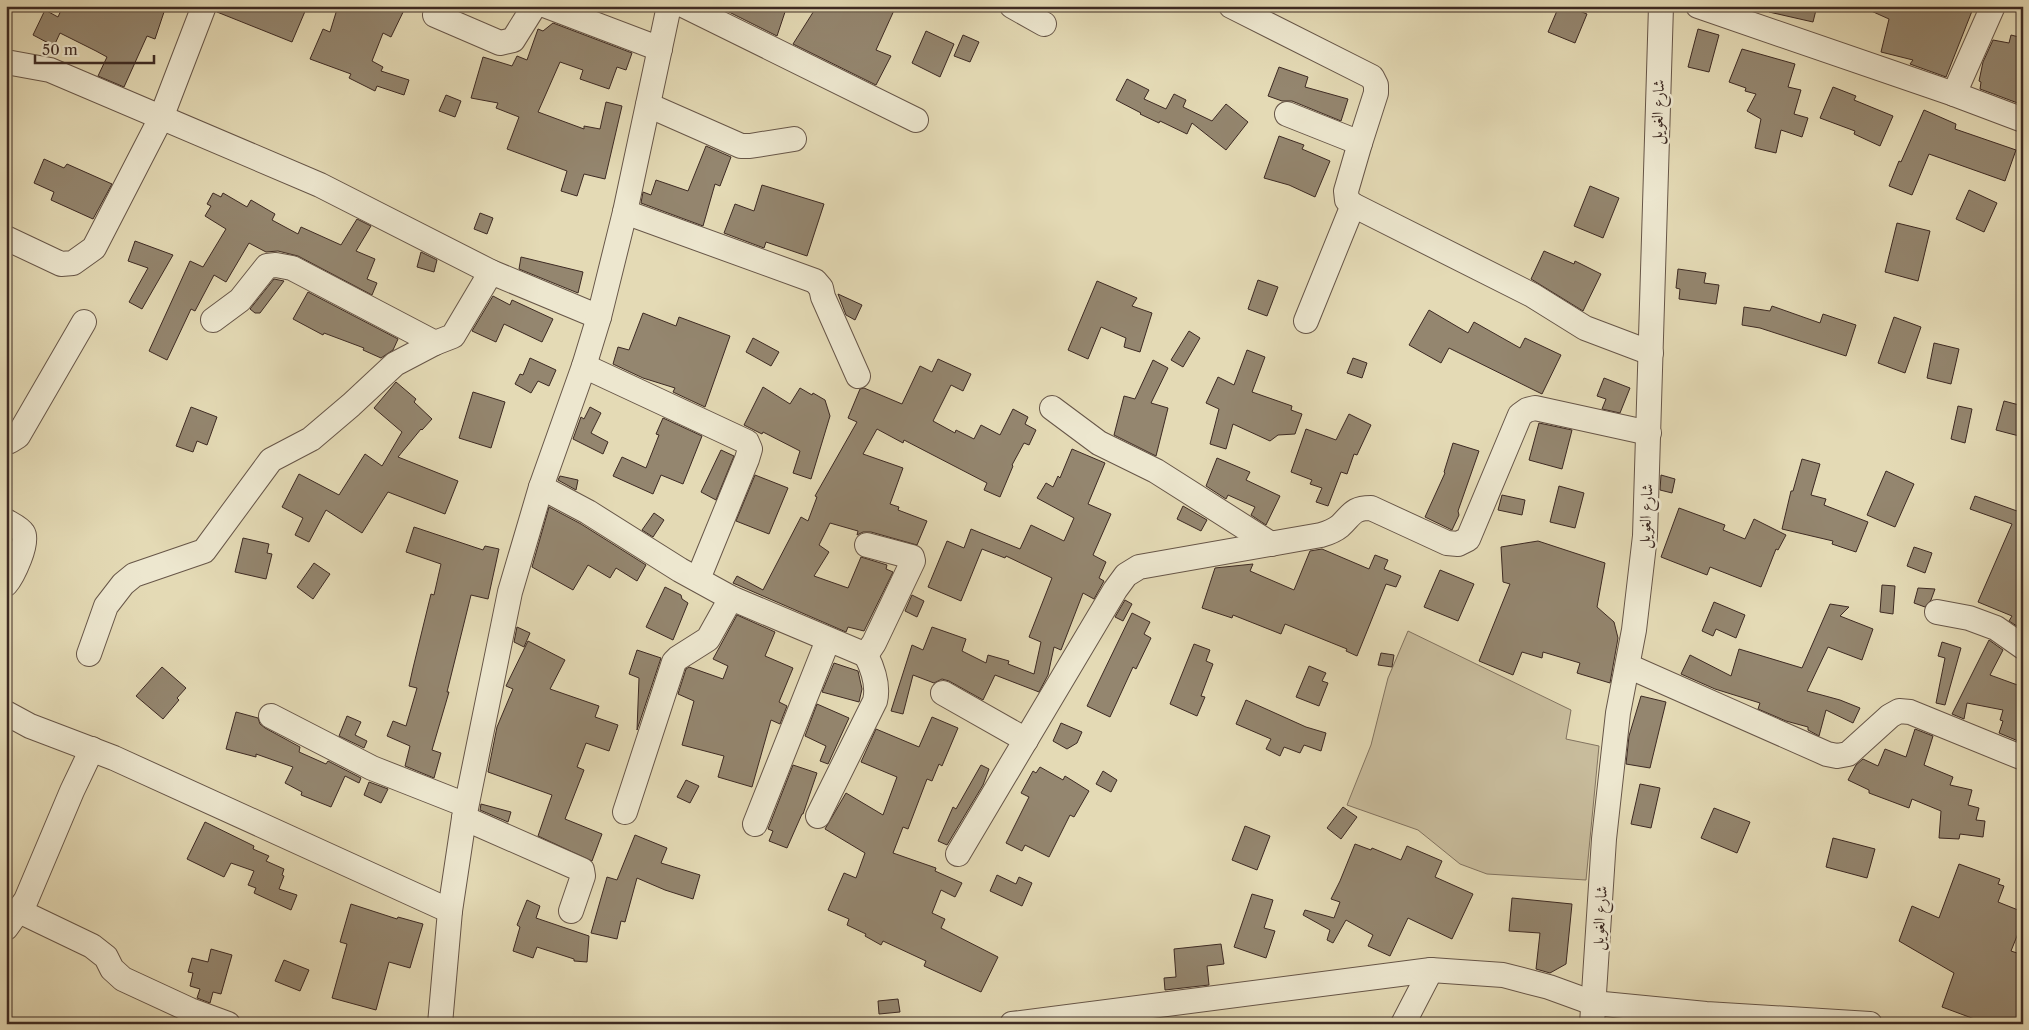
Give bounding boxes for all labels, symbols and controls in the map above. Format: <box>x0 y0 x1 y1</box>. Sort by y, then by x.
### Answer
scale bar <box>35 32 154 64</box>
text: 50 m <box>42 40 78 59</box>
street label: شارع الغويل <box>1646 79 1672 145</box>
street label: شارع الغويل <box>1633 483 1661 549</box>
street label: شارع الغويل <box>1587 885 1615 951</box>

